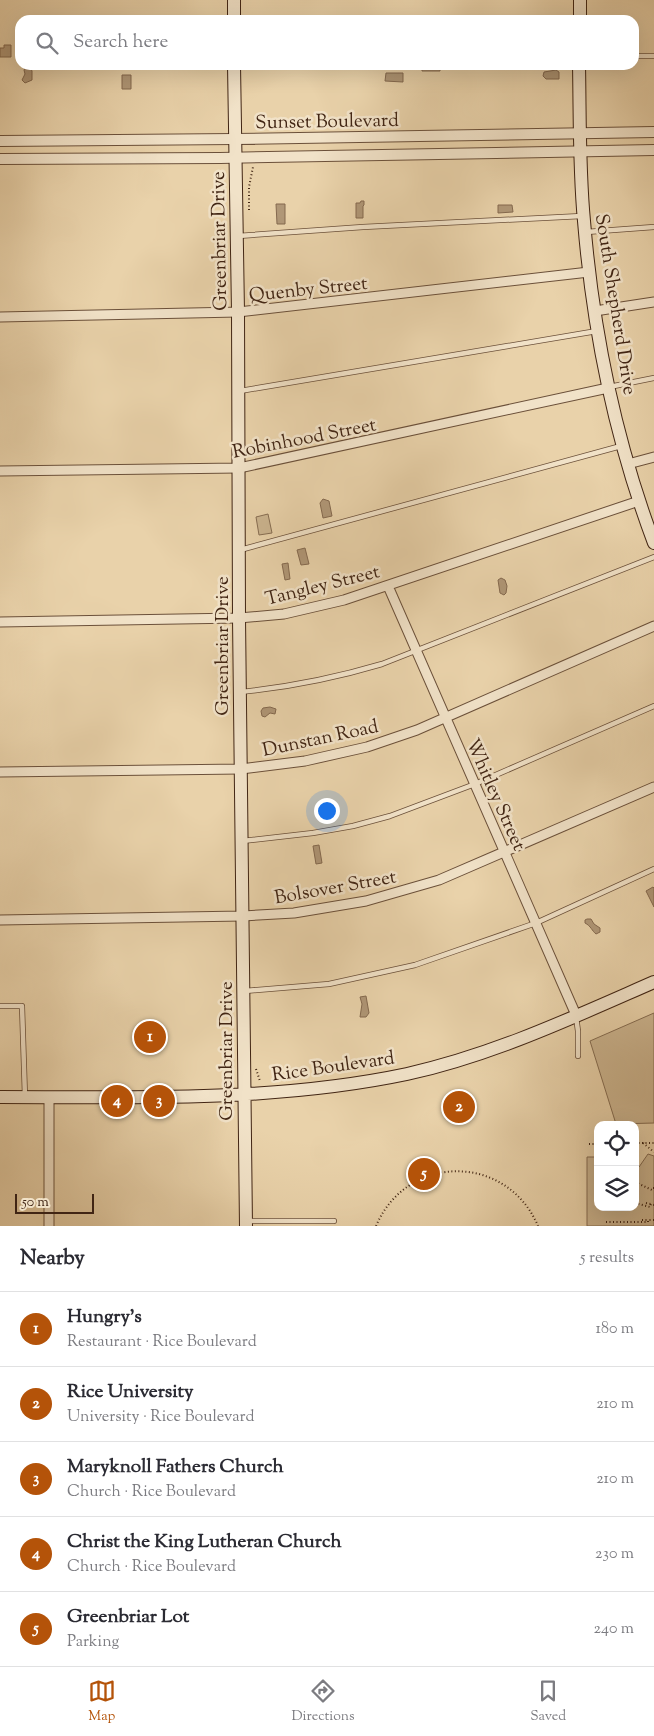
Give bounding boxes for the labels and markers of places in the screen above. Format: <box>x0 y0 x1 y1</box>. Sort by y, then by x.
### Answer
pin: 1 <box>134 1018 166 1056</box>
pin: 4 <box>101 1082 133 1120</box>
pin: 3 <box>143 1082 175 1120</box>
pin: 2 <box>443 1088 475 1126</box>
pin: 5 <box>408 1155 440 1193</box>

